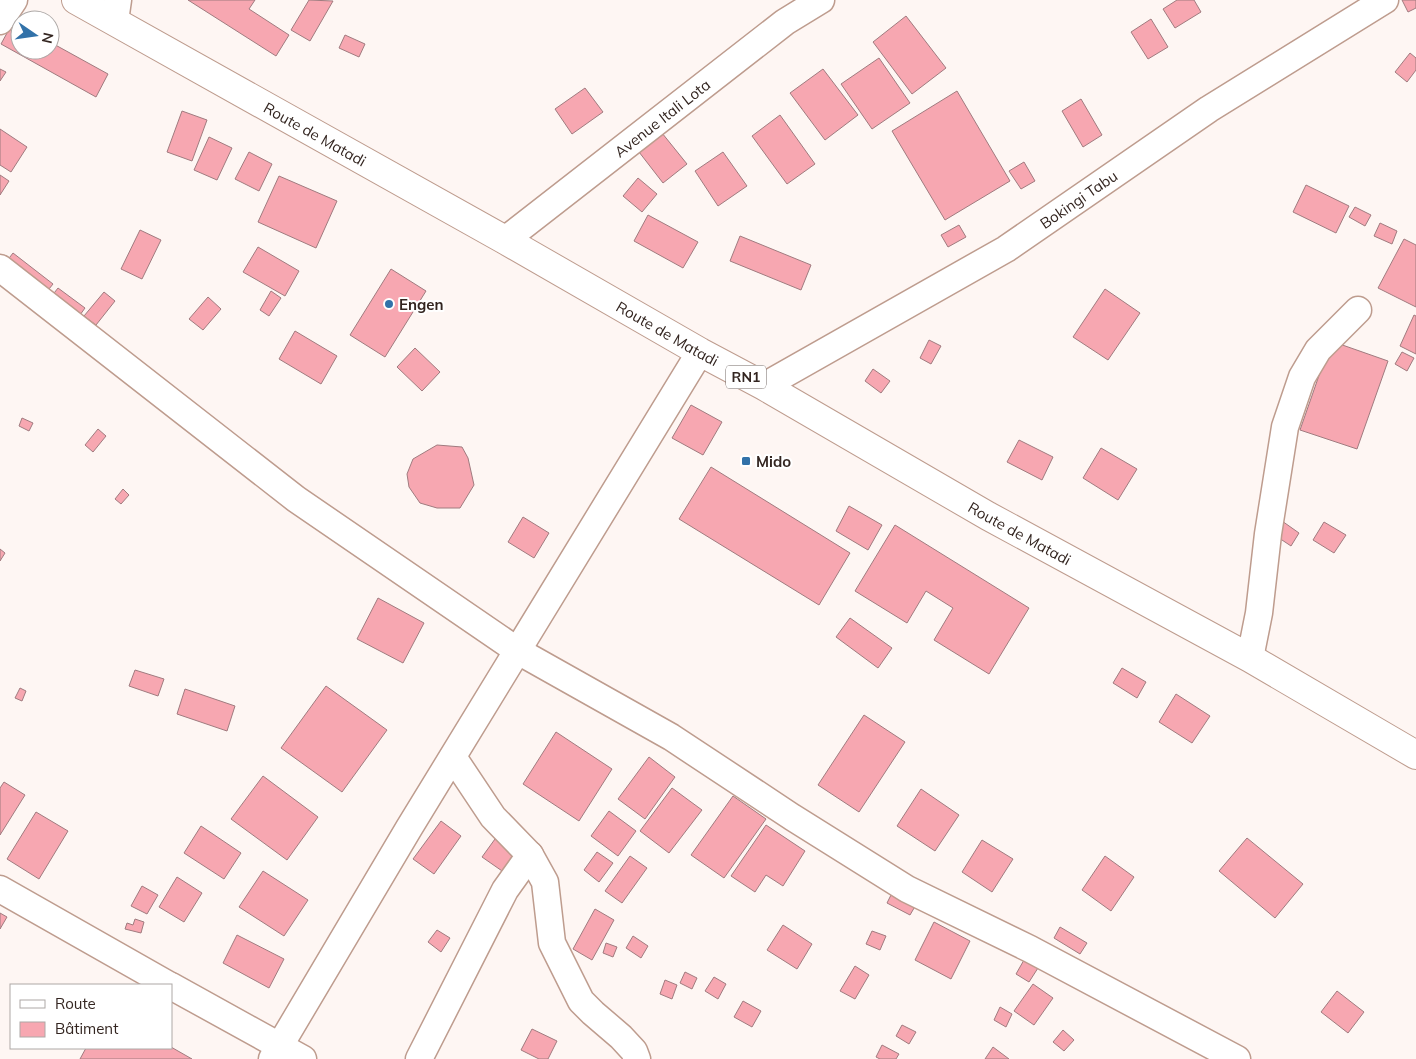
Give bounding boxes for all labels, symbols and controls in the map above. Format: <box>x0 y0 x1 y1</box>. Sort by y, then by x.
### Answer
north arrow <box>10 10 60 60</box>
text: N <box>38 31 58 45</box>
street label: Avenue Itali Lota <box>610 75 714 161</box>
street label: Route de Matadi <box>260 98 370 170</box>
street label: Bokingi Tabu <box>1036 166 1121 232</box>
place label: Engen <box>399 295 444 314</box>
street label: Route de Matadi <box>613 297 722 370</box>
marker: Engen <box>383 298 395 310</box>
road number: RN1 <box>726 366 766 388</box>
place label: Mido <box>756 452 791 471</box>
marker: Mido <box>740 455 752 467</box>
street label: Route de Matadi <box>965 497 1075 569</box>
legend <box>10 984 172 1049</box>
text: Route <box>55 994 96 1013</box>
text: Bâtiment <box>55 1019 118 1038</box>

